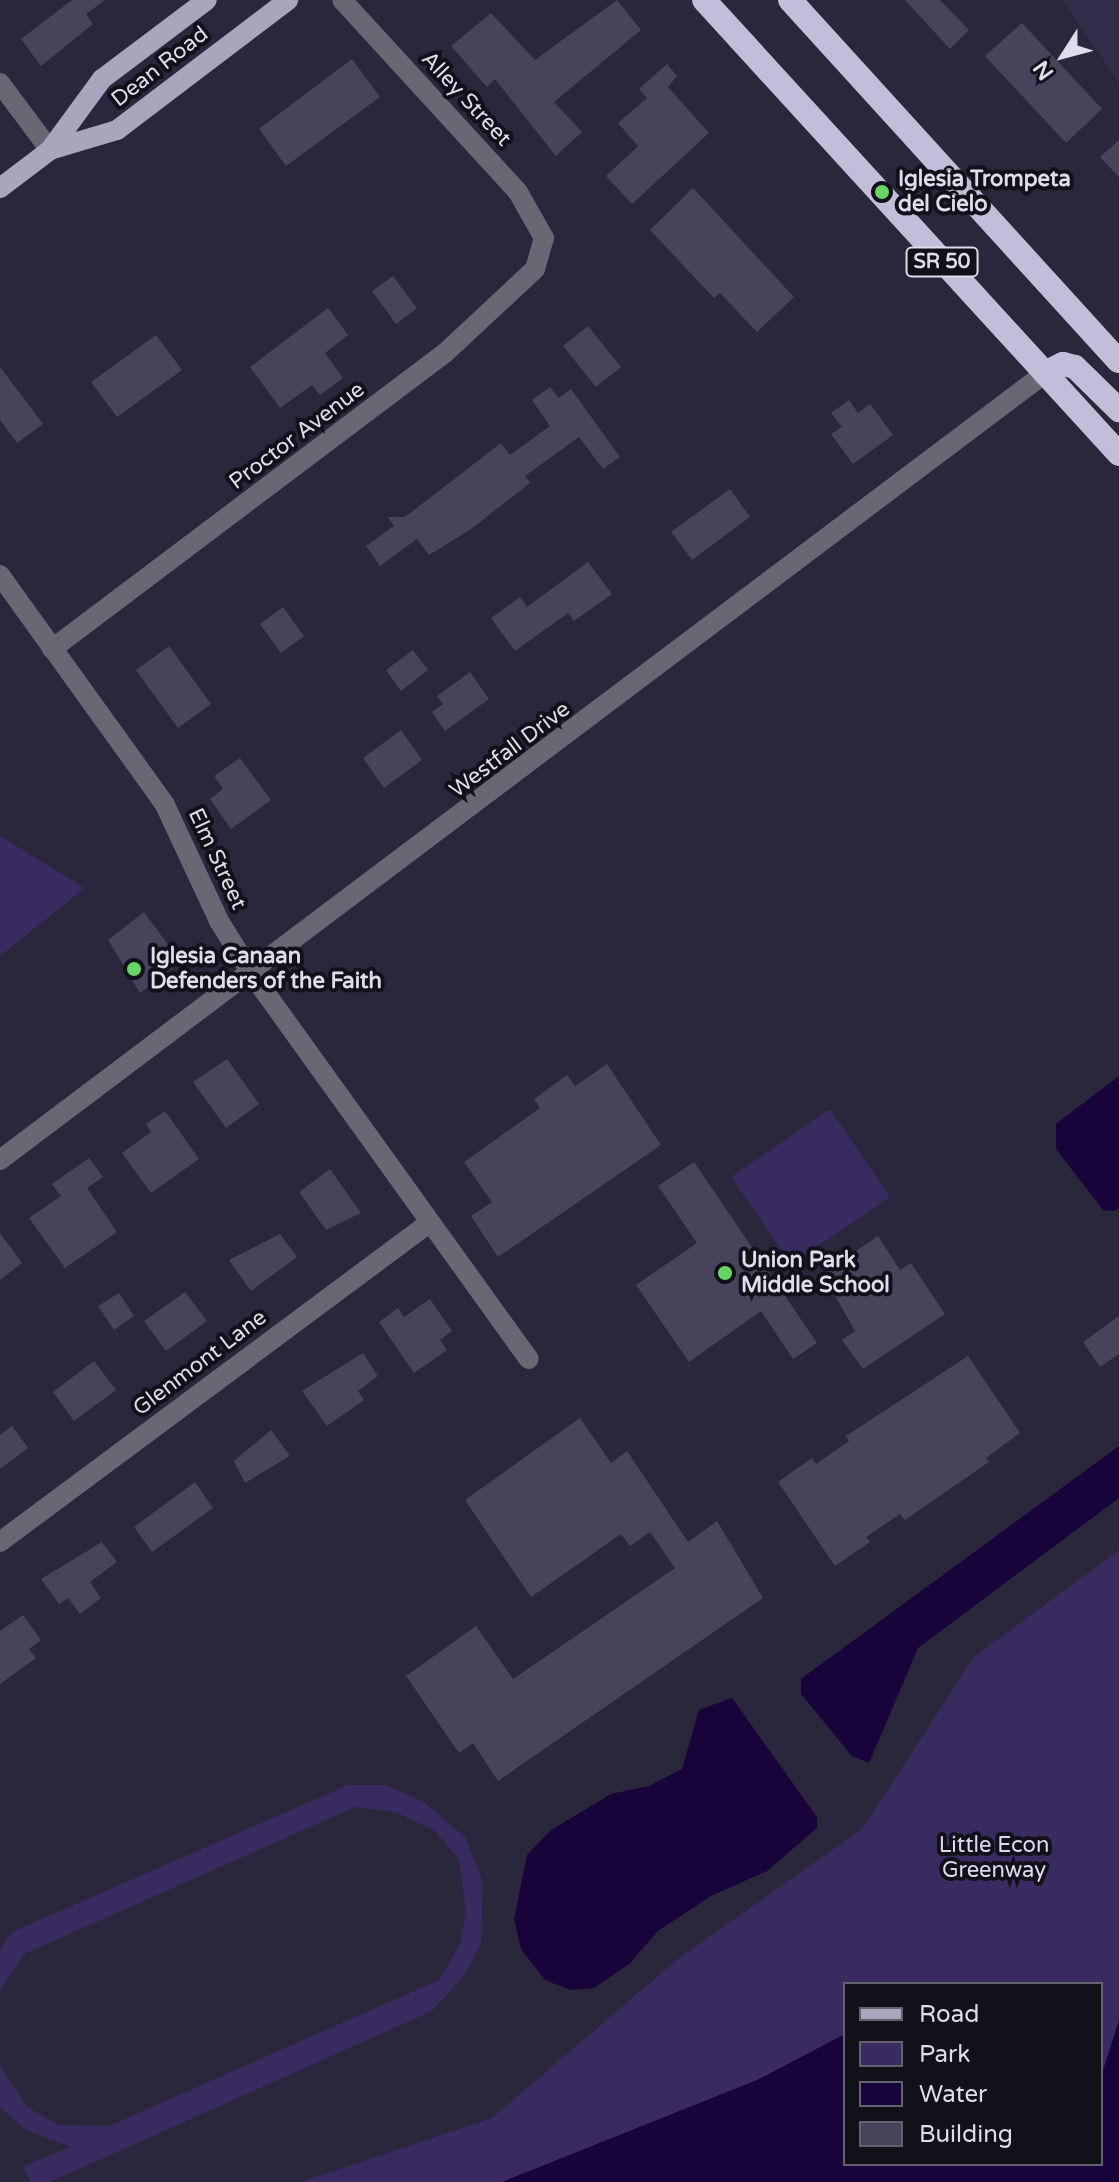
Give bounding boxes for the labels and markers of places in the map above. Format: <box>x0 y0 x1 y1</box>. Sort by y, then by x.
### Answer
place label: Iglesia Trompeta del Cielo <box>898 166 1071 218</box>
marker: Iglesia Trompeta del Cielo <box>873 183 891 201</box>
place label: Iglesia Canaan Defenders of the Faith <box>150 943 382 994</box>
marker: Iglesia Canaan Defenders of the Faith <box>125 960 143 978</box>
place label: Union Park Middle School <box>741 1247 890 1298</box>
marker: Union Park Middle School <box>716 1264 734 1282</box>

